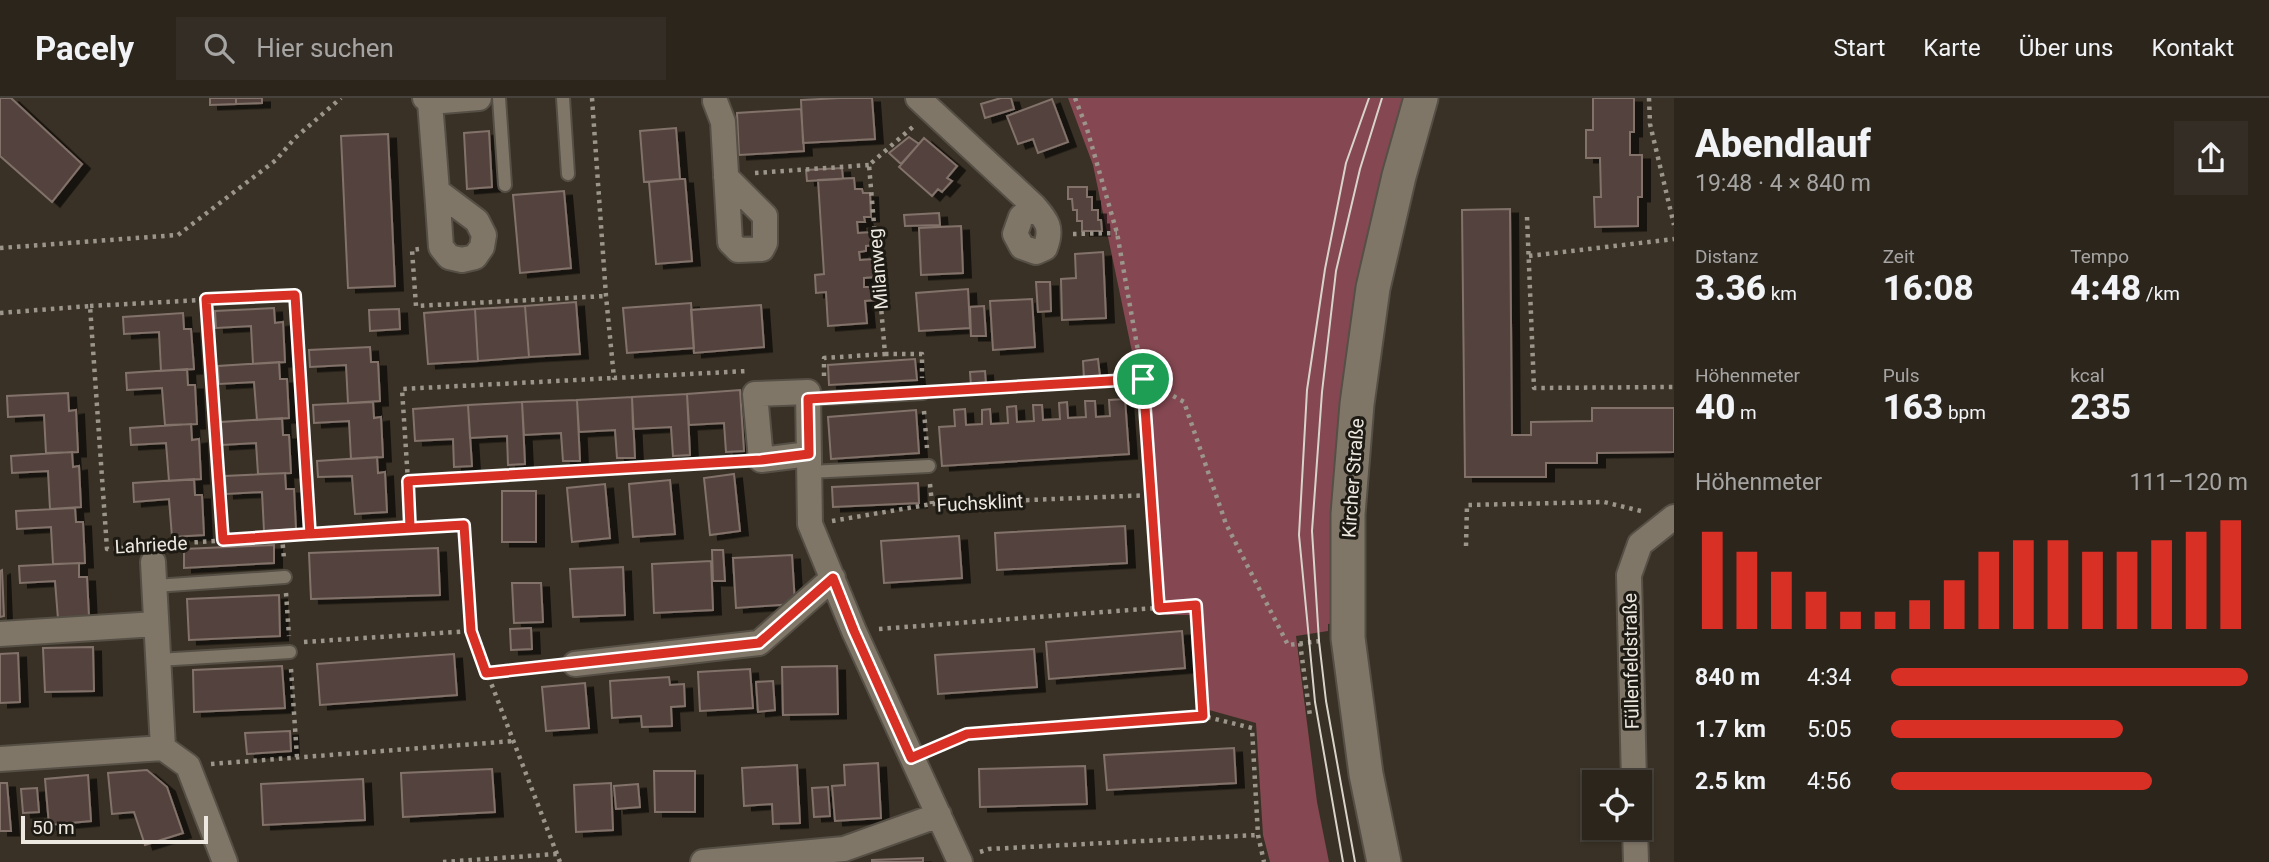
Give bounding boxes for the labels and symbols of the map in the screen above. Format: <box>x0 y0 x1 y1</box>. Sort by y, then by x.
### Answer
street label: Milanweg <box>863 227 893 311</box>
pin <box>1113 349 1173 409</box>
street label: Kircher Straße <box>1337 417 1369 539</box>
street label: Fuchsklint <box>936 489 1024 517</box>
street label: Lahriede <box>114 532 188 558</box>
street label: Füllenfeldstraße <box>1618 593 1644 729</box>
scale bar <box>21 813 208 845</box>

